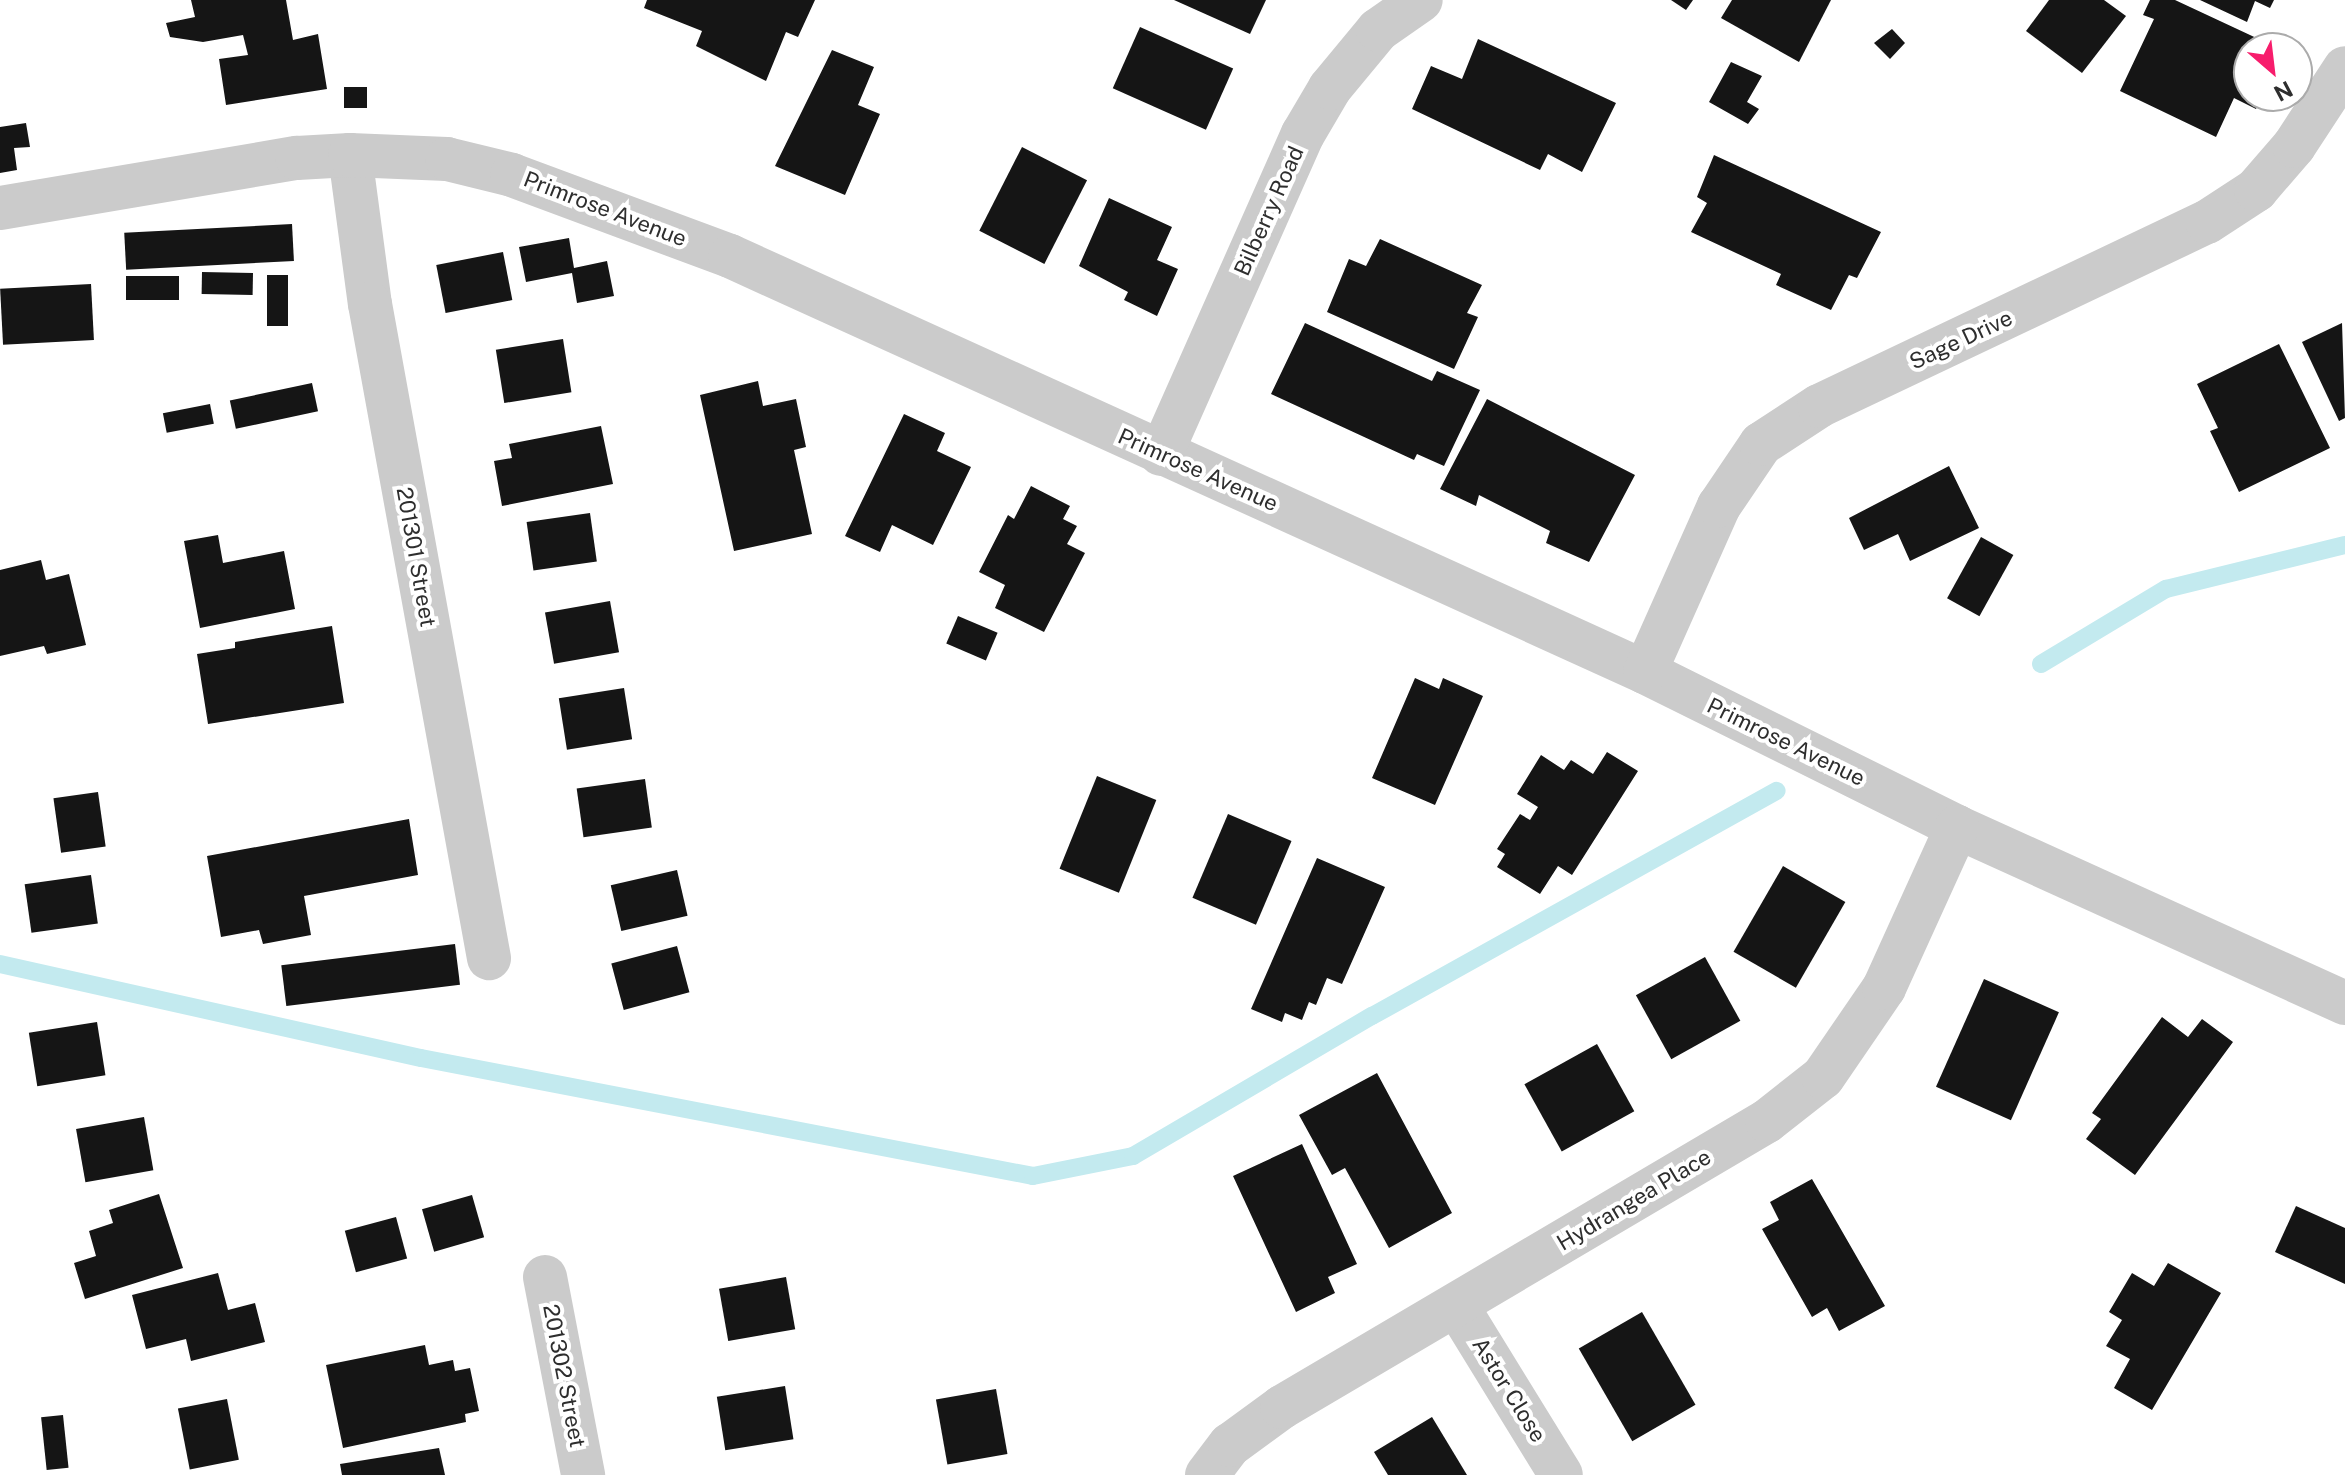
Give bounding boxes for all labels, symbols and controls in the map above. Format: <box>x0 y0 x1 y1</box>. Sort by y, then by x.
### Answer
north arrow <box>2233 32 2313 112</box>
text: N <box>2270 76 2297 107</box>
street label: Bilberry Road <box>1229 142 1309 280</box>
street label: Primrose Avenue <box>520 166 690 252</box>
street label: Sage Drive <box>1905 305 2017 375</box>
street label: Primrose Avenue <box>1114 423 1282 517</box>
street label: 201301 Street <box>391 485 441 629</box>
street label: Primrose Avenue <box>1703 692 1869 792</box>
street label: Hydrangea Place <box>1552 1144 1716 1256</box>
street label: 201302 Street <box>537 1302 591 1450</box>
street label: Astor Close <box>1467 1333 1551 1447</box>

